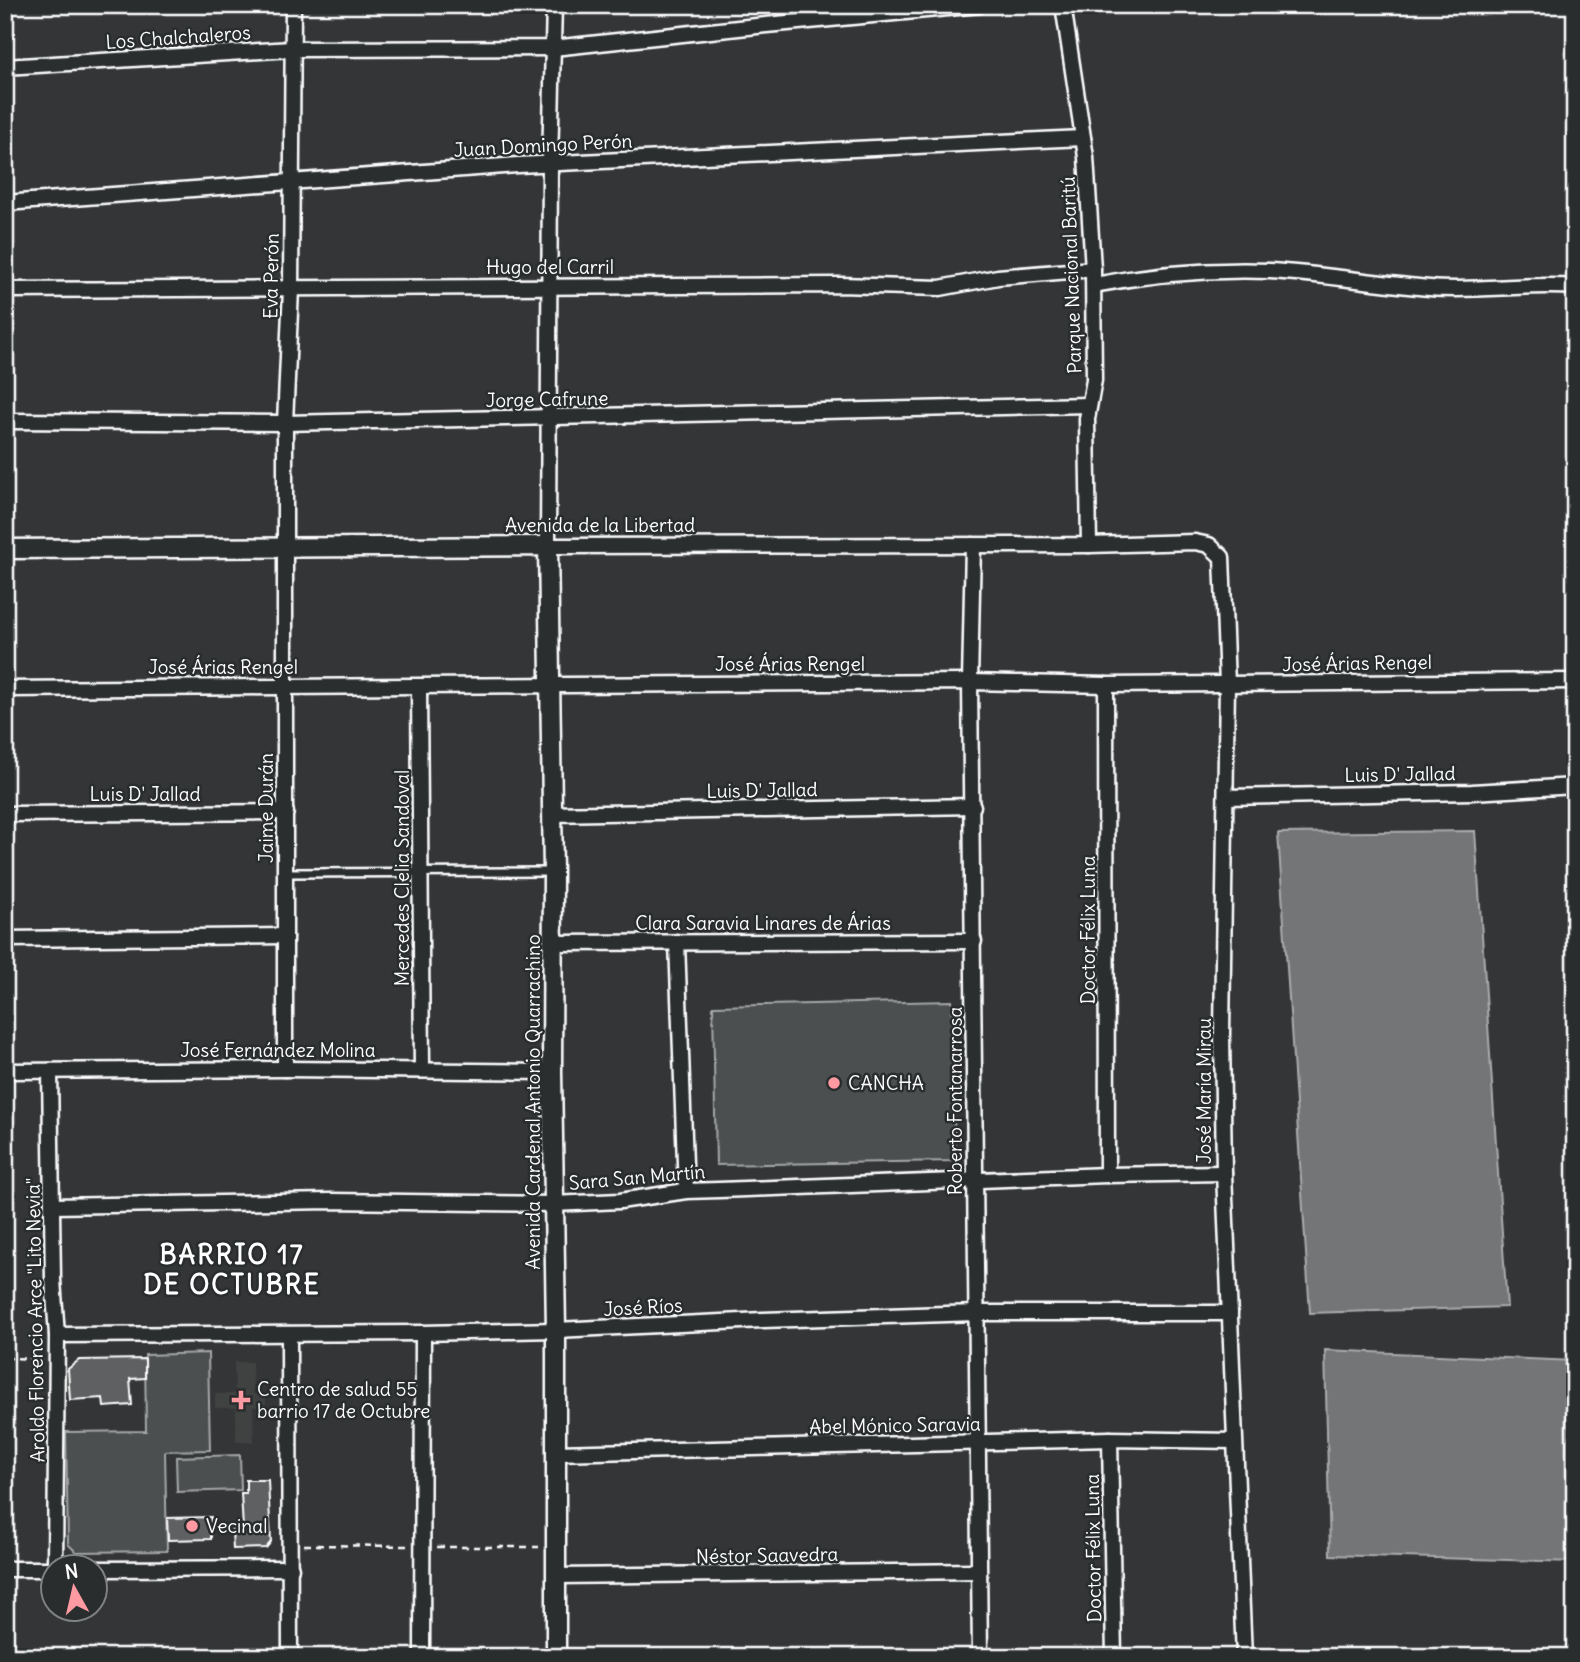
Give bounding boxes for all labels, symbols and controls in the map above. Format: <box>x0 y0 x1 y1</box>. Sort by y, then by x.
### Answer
street label: Los Chalchaleros <box>105 20 251 54</box>
street label: Juan Domingo Perón <box>453 128 633 162</box>
street label: Parque Nacional Baritú <box>1056 176 1086 374</box>
street label: Eva Perón <box>258 233 284 319</box>
street label: Hugo del Carril <box>486 255 614 279</box>
street label: Jorge Cafrune <box>485 386 609 412</box>
street label: Avenida de la Libertad <box>505 513 695 537</box>
street label: José Árias Rengel <box>1282 650 1432 676</box>
street label: José Árias Rengel <box>715 652 865 676</box>
street label: José Árias Rengel <box>148 655 298 679</box>
street label: Jaime Durán <box>254 753 278 863</box>
street label: Luis D' Jallad <box>1344 761 1456 787</box>
street label: Mercedes Clelia Sandoval <box>390 770 414 986</box>
street label: Luis D' Jallad <box>706 777 818 803</box>
street label: Luis D' Jallad <box>89 782 201 806</box>
street label: Doctor Félix Luna <box>1076 856 1100 1004</box>
street label: Clara Saravia Linares de Árias <box>635 911 891 935</box>
street label: Avenida Cardenal Antonio Quarrachino <box>521 934 545 1270</box>
street label: Roberto Fontanarrosa <box>943 1006 967 1195</box>
street label: José María Mirau <box>1192 1018 1216 1164</box>
street label: José Fernández Molina <box>180 1038 376 1062</box>
place label: CANCHA <box>848 1071 924 1095</box>
marker: CANCHA <box>826 1075 842 1091</box>
street label: Sara San Martín <box>568 1159 706 1195</box>
street label: Aroldo Florencio Arce "Lito Nevia" <box>21 1177 49 1463</box>
district label: BARRIO 17 DE OCTUBRE <box>143 1238 321 1301</box>
street label: José Ríos <box>603 1293 683 1321</box>
place label: Centro de salud 55 barrio 17 de Octubre <box>257 1377 430 1423</box>
marker: Centro de salud 55 barrio 17 de Octubre <box>231 1390 251 1410</box>
street label: Abel Mónico Saravia <box>809 1412 981 1438</box>
street label: Doctor Félix Luna <box>1080 1473 1106 1622</box>
place label: Vecinal <box>206 1514 267 1538</box>
marker: Vecinal <box>184 1518 200 1534</box>
street label: Néstor Saavedra <box>696 1542 839 1568</box>
north arrow <box>38 1554 108 1624</box>
text: N <box>63 1558 80 1584</box>

